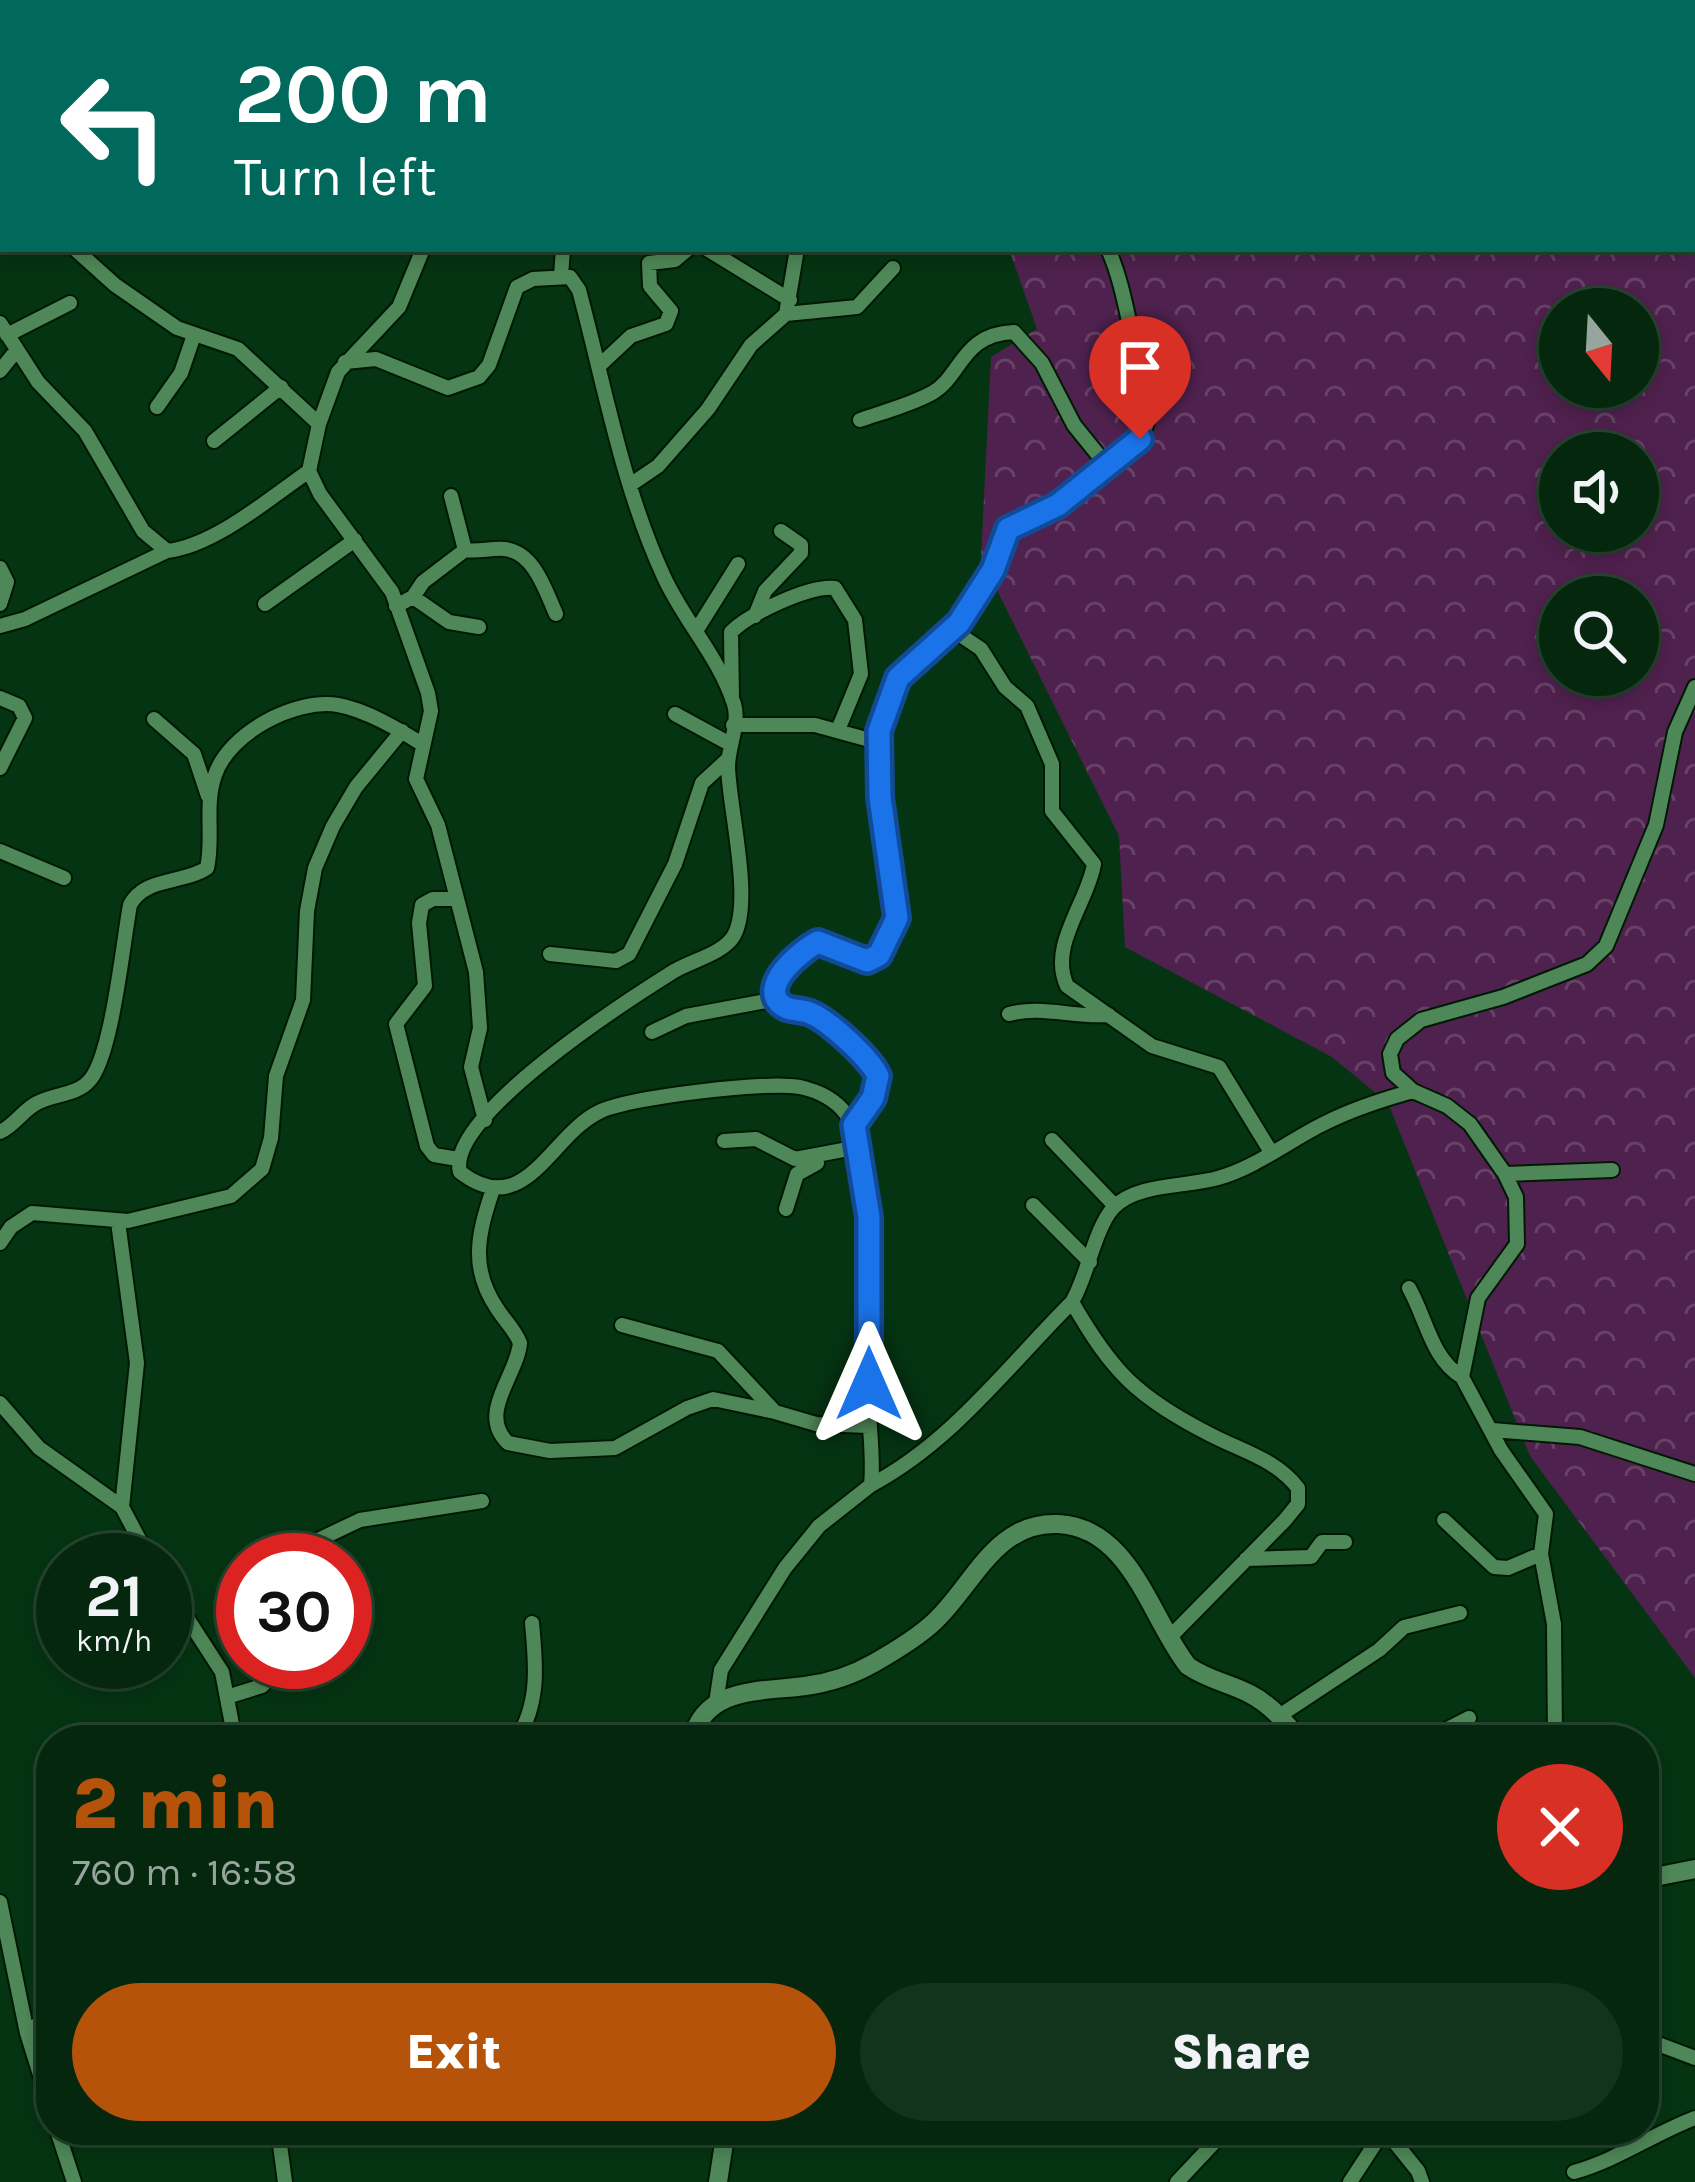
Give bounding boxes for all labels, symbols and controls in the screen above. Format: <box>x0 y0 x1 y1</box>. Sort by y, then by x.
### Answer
text: 200 m <box>234 45 492 143</box>
icon: left <box>36 48 192 204</box>
text: Turn left <box>234 145 437 209</box>
north arrow <box>1539 288 1659 408</box>
map controls <box>1539 288 1659 696</box>
pin <box>1089 316 1191 439</box>
icon: arrive <box>1107 334 1173 400</box>
button: sound <box>1539 432 1659 552</box>
button: search <box>1539 576 1659 696</box>
position arrow <box>806 1321 932 1447</box>
speed limit sign: 30 <box>216 1533 372 1689</box>
text: 21 <box>85 1561 143 1631</box>
text: km/h <box>76 1623 152 1659</box>
text: 2 min <box>72 1762 278 1846</box>
button: close <box>1497 1764 1623 1890</box>
text: 760 m · 16:58 <box>72 1849 297 1895</box>
button: Exit <box>72 1983 836 2121</box>
button: Share <box>860 1983 1623 2121</box>

